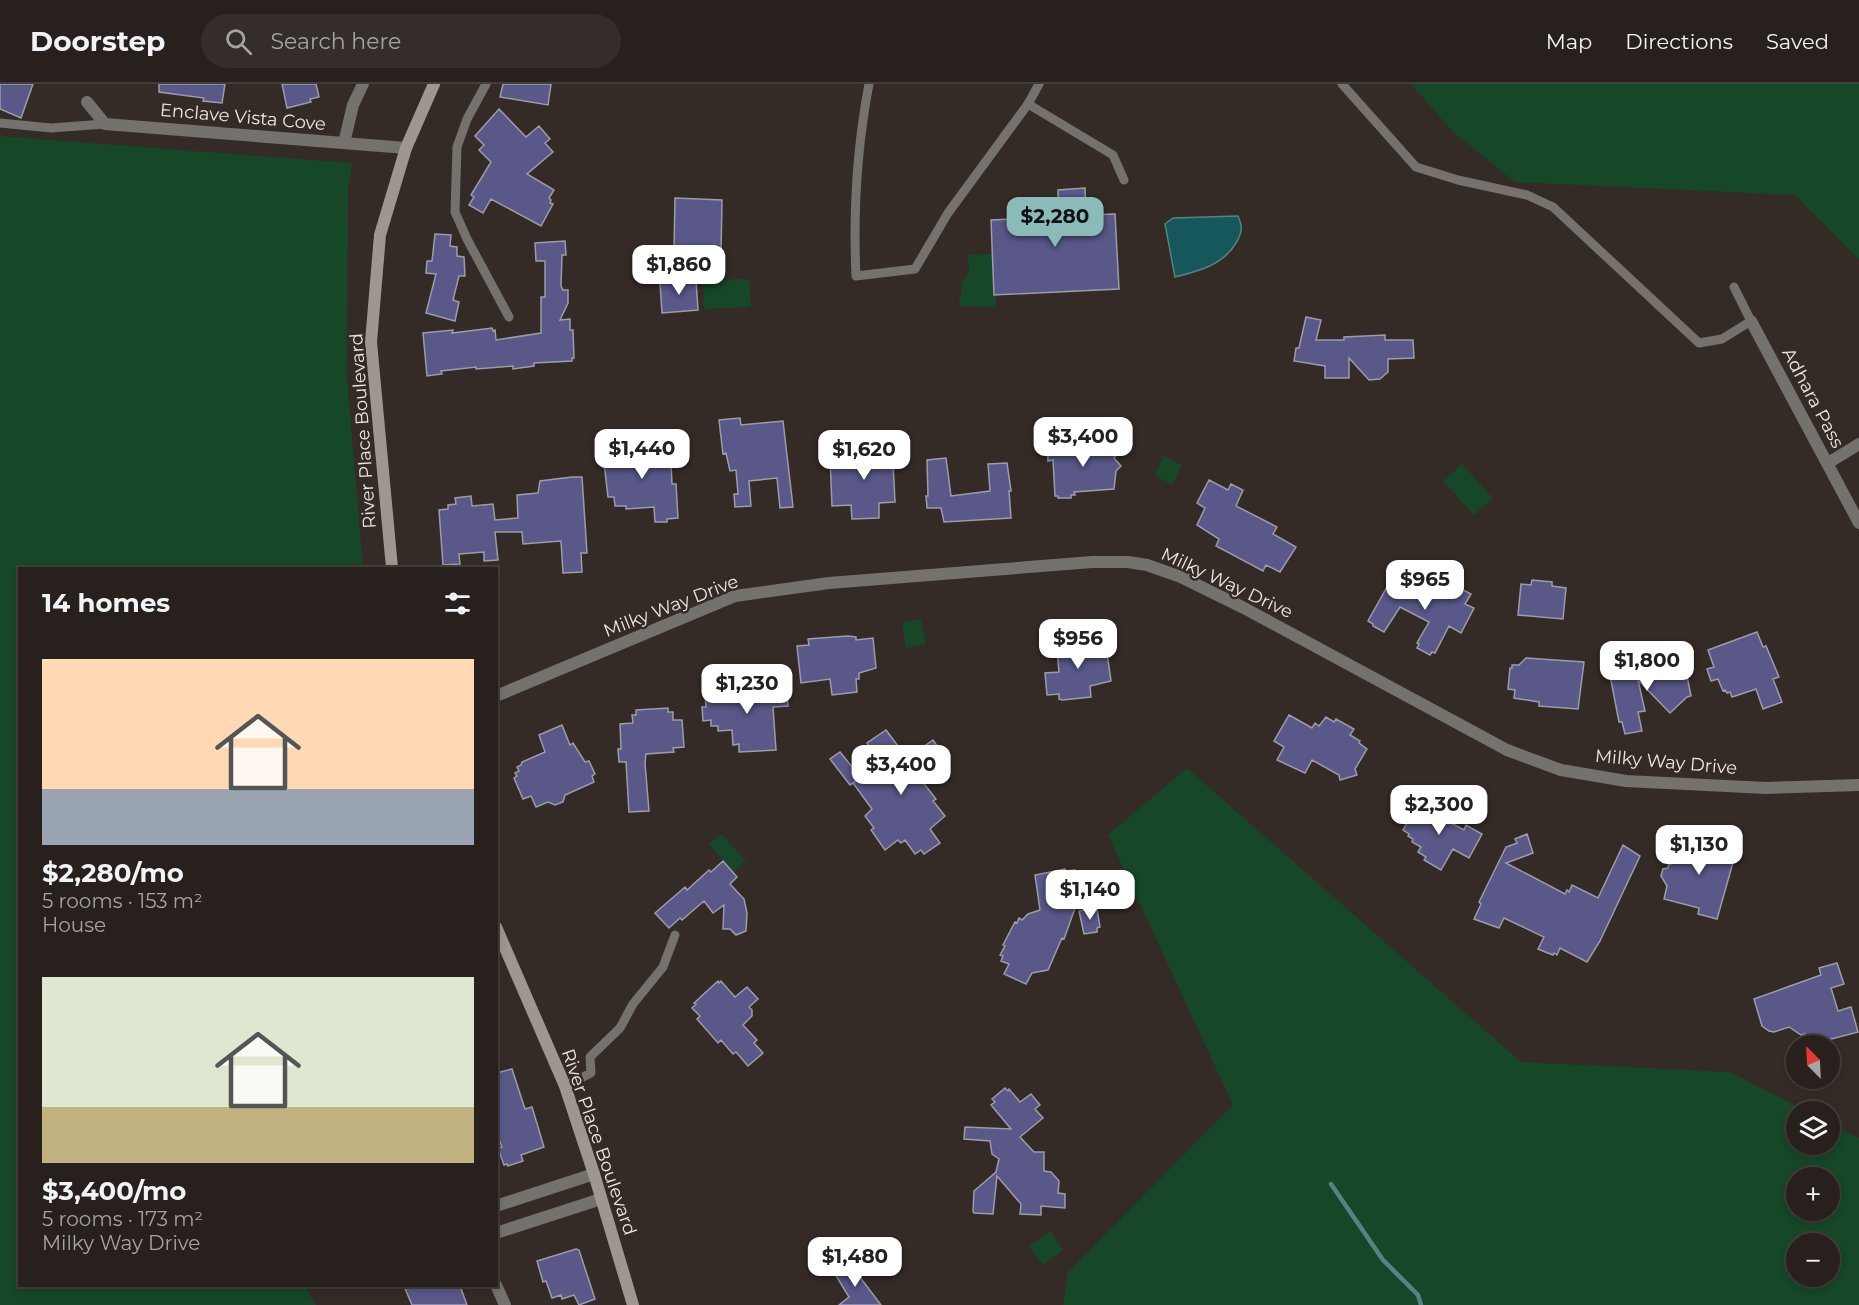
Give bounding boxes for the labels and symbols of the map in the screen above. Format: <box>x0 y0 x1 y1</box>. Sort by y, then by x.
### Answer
street label: Enclave Vista Cove <box>159 99 327 135</box>
pin: $2,280 <box>1006 197 1104 248</box>
pin: $1,860 <box>630 245 728 296</box>
street label: River Place Boulevard <box>345 333 381 529</box>
street label: Adhara Pass <box>1777 344 1849 452</box>
pin: $3,400 <box>1034 417 1132 468</box>
pin: $1,440 <box>593 429 691 480</box>
pin: $1,620 <box>815 430 913 481</box>
street label: Milky Way Drive <box>1158 543 1296 623</box>
pin: $965 <box>1389 560 1461 611</box>
street label: Milky Way Drive <box>601 570 742 642</box>
pin: $956 <box>1042 619 1114 670</box>
pin: $1,800 <box>1598 641 1696 692</box>
pin: $1,230 <box>698 664 796 715</box>
pin: $3,400 <box>852 745 950 796</box>
street label: Milky Way Drive <box>1594 745 1738 779</box>
pin: $2,300 <box>1390 785 1488 836</box>
pin: $1,130 <box>1650 825 1748 876</box>
pin: $1,140 <box>1041 870 1139 921</box>
north arrow <box>1786 1035 1840 1089</box>
street label: River Place Boulevard <box>557 1046 641 1238</box>
pin: $1,480 <box>806 1237 904 1288</box>

